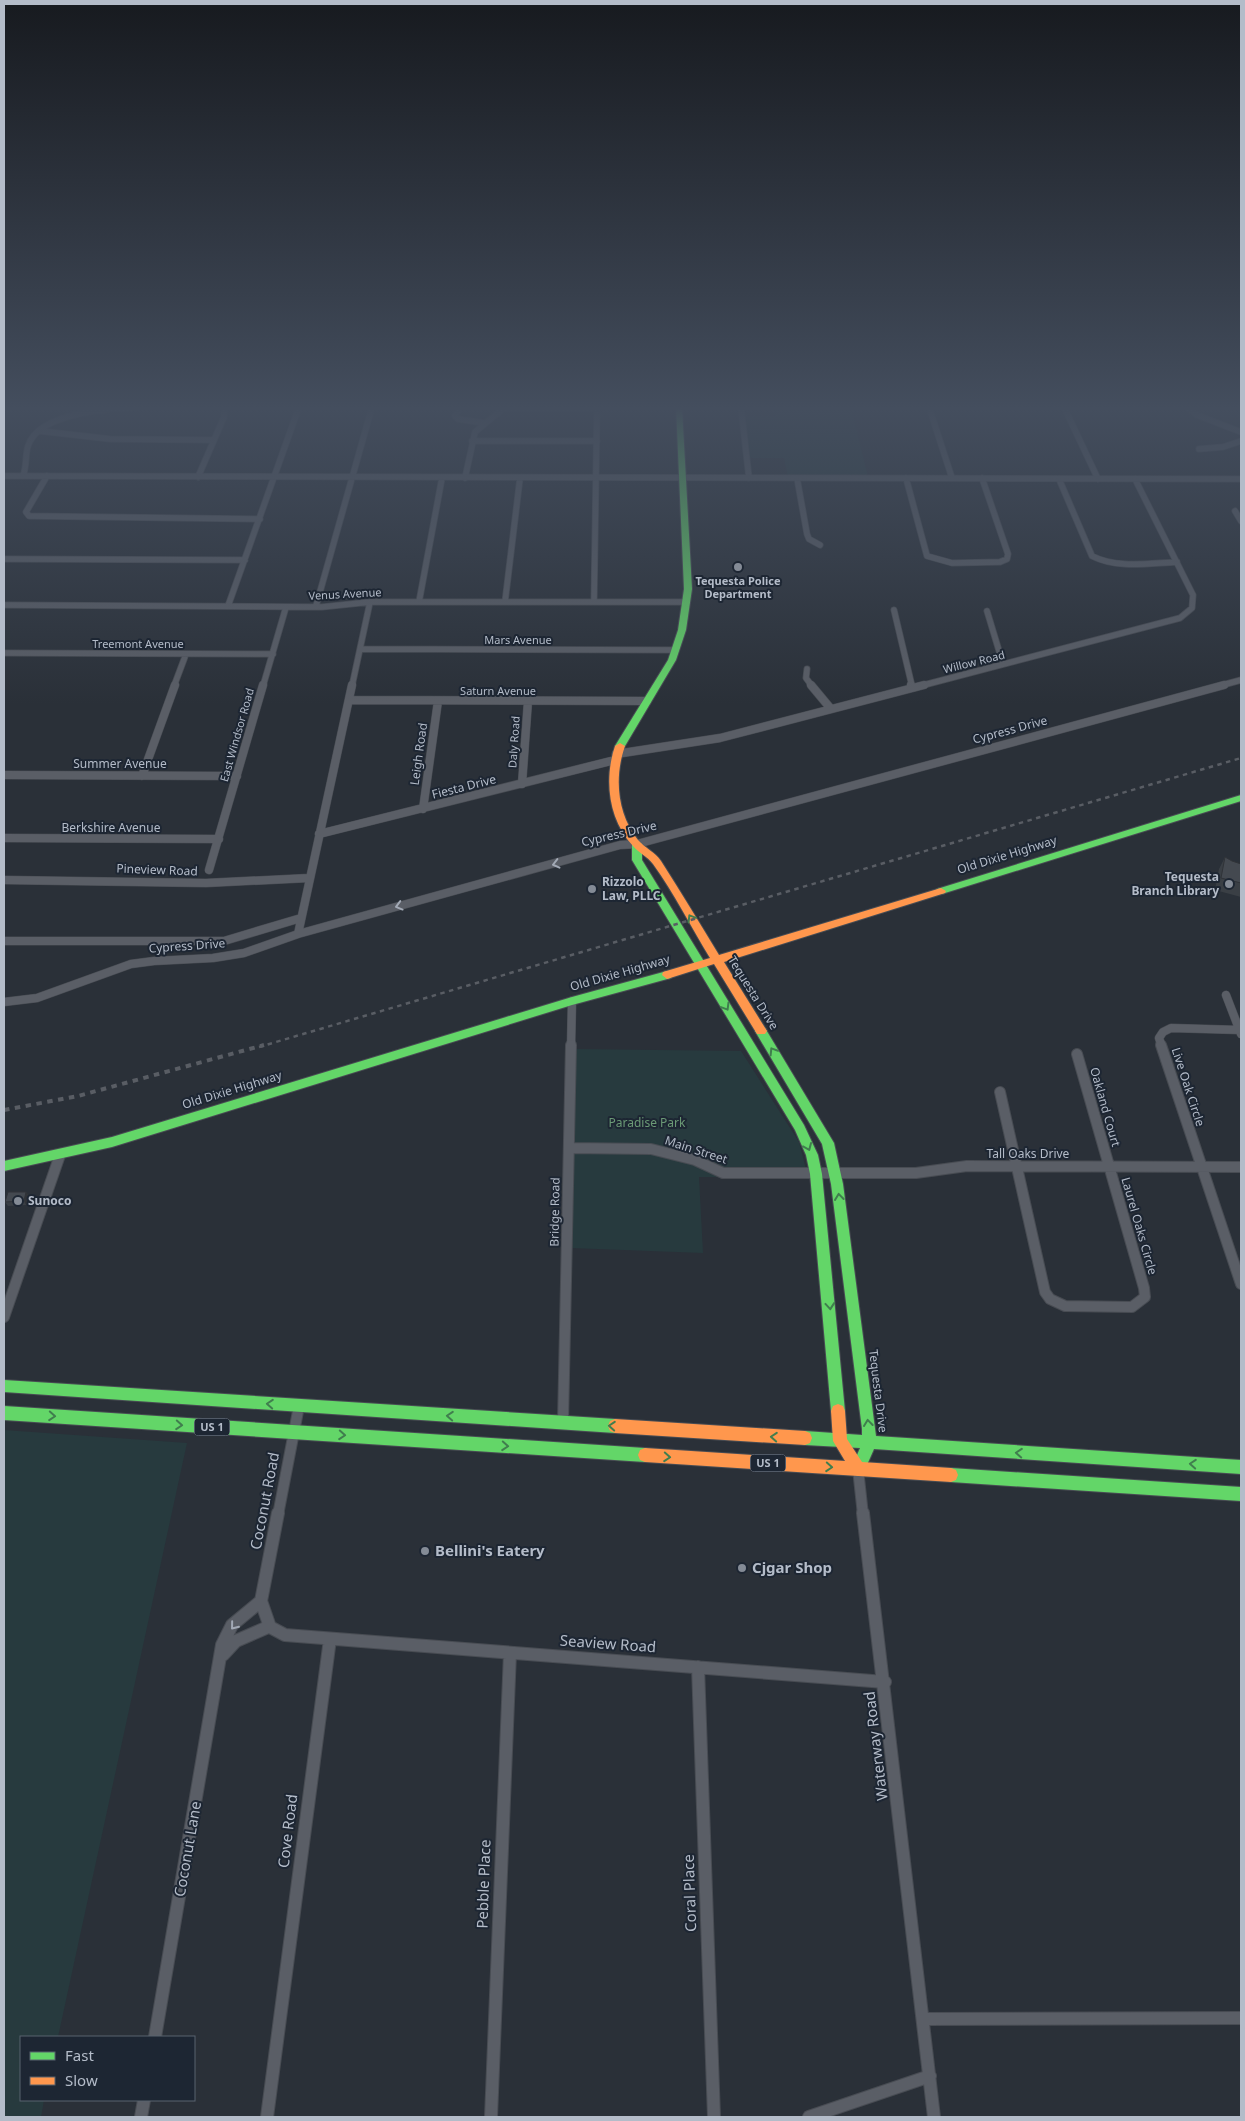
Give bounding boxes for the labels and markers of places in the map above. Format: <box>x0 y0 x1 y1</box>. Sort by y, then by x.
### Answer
marker: Tequesta Police Department <box>732 561 744 573</box>
place label: Tequesta Police Department <box>695 573 781 601</box>
place label: Tequesta Branch Library <box>1131 868 1219 899</box>
place label: Rizzolo Law, PLLC <box>602 873 661 904</box>
marker: Tequesta Branch Library <box>1223 878 1235 890</box>
marker: Rizzolo Law, PLLC <box>586 883 598 895</box>
place label: Sunoco <box>28 1192 71 1209</box>
marker: Sunoco <box>12 1195 24 1207</box>
place label: Bellini's Eatery <box>435 1540 545 1560</box>
marker: Bellini's Eatery <box>419 1545 431 1557</box>
place label: Cjgar Shop <box>752 1557 832 1577</box>
marker: Cjgar Shop <box>736 1562 748 1574</box>

